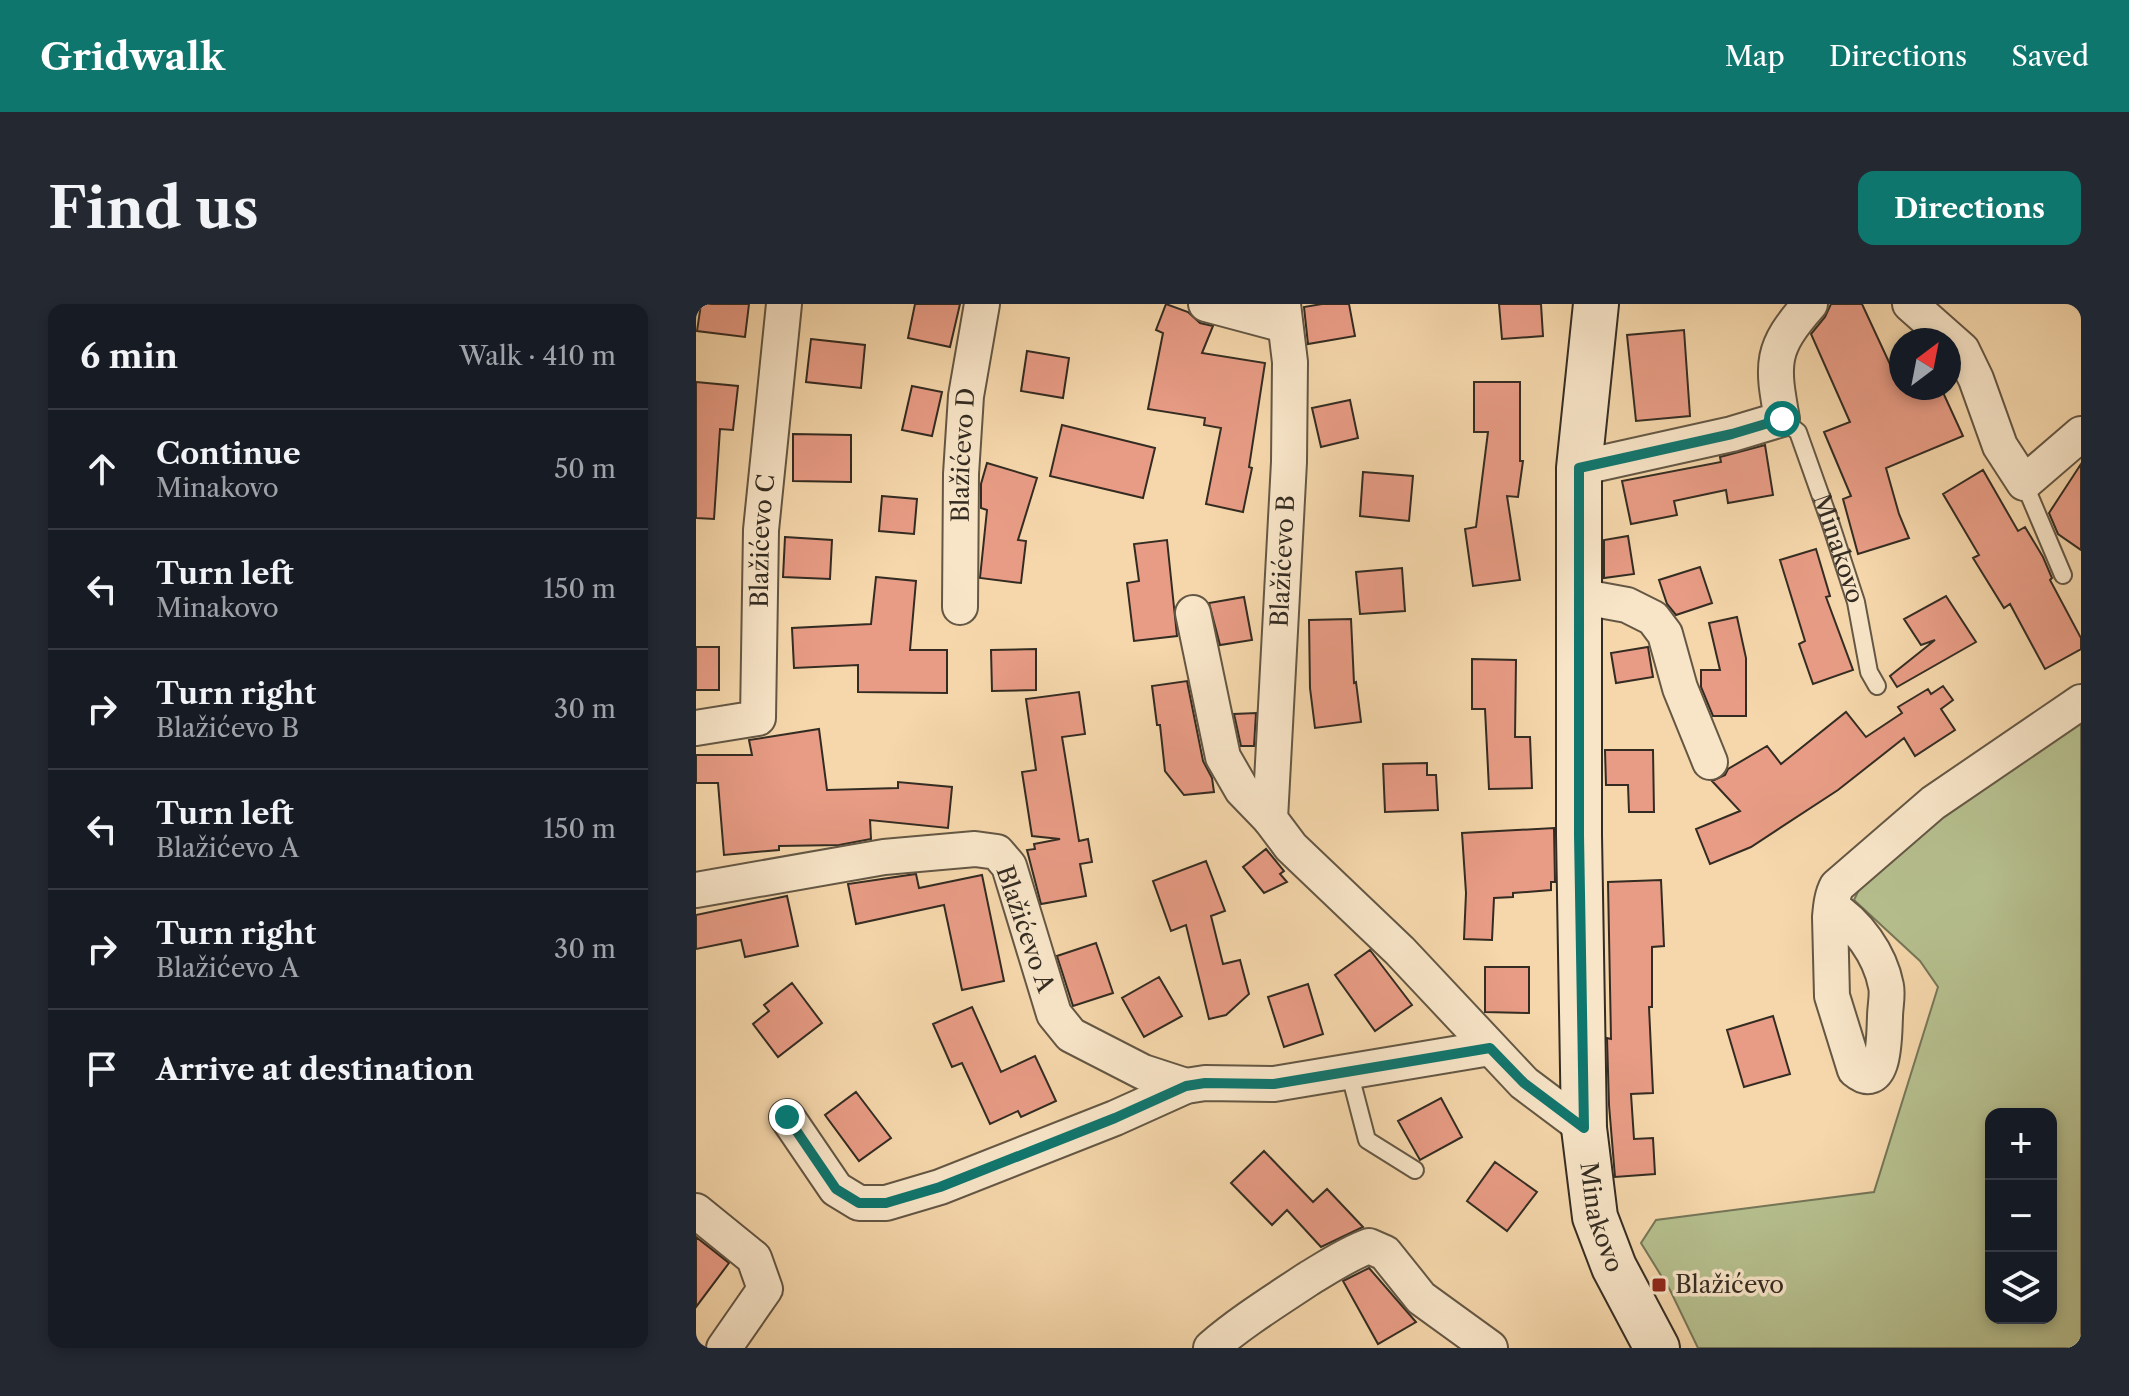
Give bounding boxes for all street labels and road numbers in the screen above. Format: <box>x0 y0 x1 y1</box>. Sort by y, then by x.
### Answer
street label: Blažićevo D <box>946 387 980 523</box>
street label: Blažićevo C <box>745 473 781 608</box>
street label: Minakovo <box>1807 490 1870 607</box>
street label: Blažićevo B <box>1265 494 1300 628</box>
street label: Blažićevo A <box>990 862 1061 997</box>
street label: Minakovo <box>1574 1160 1630 1276</box>

